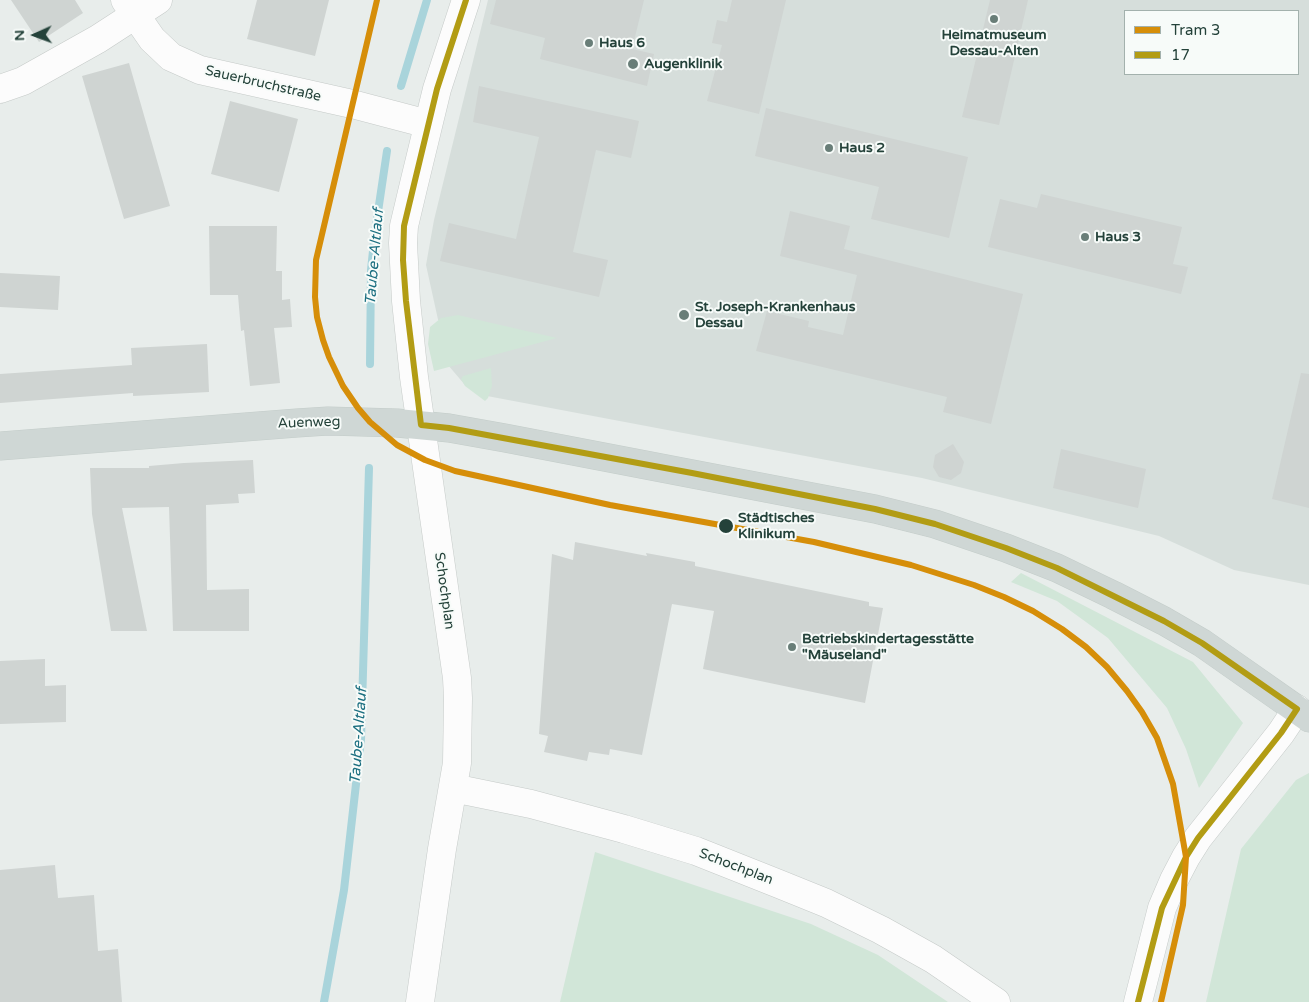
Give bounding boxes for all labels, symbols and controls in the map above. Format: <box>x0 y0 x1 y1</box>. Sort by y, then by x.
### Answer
north arrow <box>10 10 60 60</box>
legend <box>1124 10 1299 75</box>
marker: Heimatmuseum Dessau-Alten <box>988 13 1000 25</box>
text: Tram 3 <box>1171 21 1221 39</box>
place label: Heimatmuseum Dessau-Alten <box>941 27 1047 59</box>
text: N <box>11 30 28 41</box>
place label: Haus 6 <box>599 35 645 51</box>
marker: Haus 6 <box>583 37 595 49</box>
text: 17 <box>1171 46 1190 64</box>
place label: Augenklinik <box>644 56 722 72</box>
marker: Augenklinik <box>626 57 640 71</box>
street label: Sauerbruchstraße <box>203 62 323 106</box>
place label: Haus 2 <box>839 140 885 156</box>
marker: Haus 2 <box>823 142 835 154</box>
water label: Taube-Altlauf <box>362 208 388 306</box>
place label: Haus 3 <box>1095 229 1141 245</box>
marker: Haus 3 <box>1079 231 1091 243</box>
place label: St. Joseph-Krankenhaus Dessau <box>695 299 855 332</box>
marker: St. Joseph-Krankenhaus Dessau <box>677 308 691 322</box>
street label: Auenweg <box>277 414 341 432</box>
place label: Städtisches Klinikum <box>738 510 815 542</box>
marker: Städtisches Klinikum <box>717 517 735 535</box>
street label: Schochplan <box>430 551 458 631</box>
place label: Betriebskindertagesstätte "Mäuseland" <box>802 631 974 664</box>
marker: Betriebskindertagesstätte "Mäuseland" <box>786 641 798 653</box>
water label: Taube-Altlauf <box>347 687 371 785</box>
street label: Schochplan <box>697 845 775 889</box>

